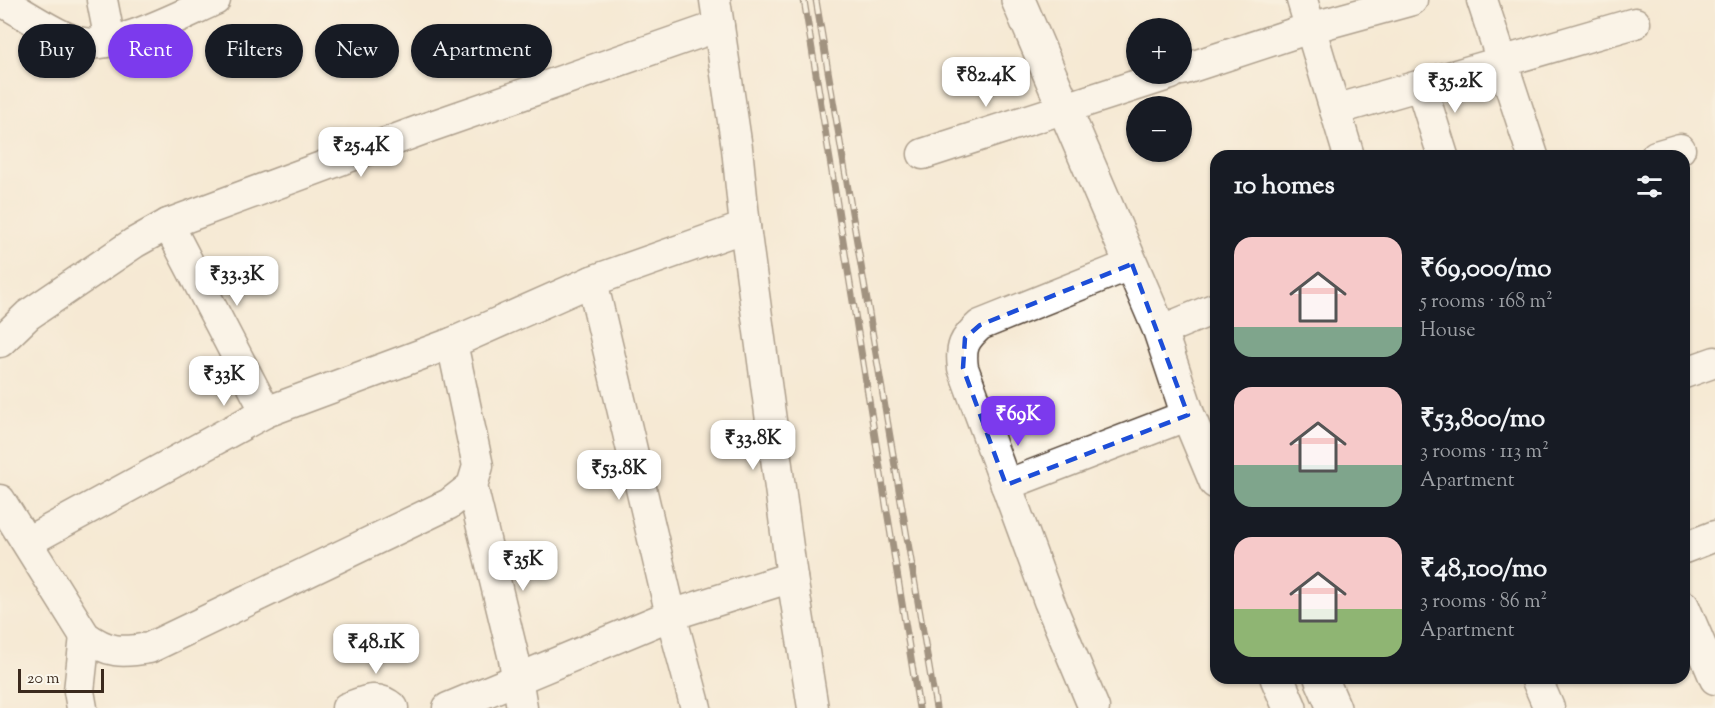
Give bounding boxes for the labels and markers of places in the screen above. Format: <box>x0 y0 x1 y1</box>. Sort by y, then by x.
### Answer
pin: ₹82.4K <box>937 57 1035 108</box>
pin: ₹35.2K <box>1406 63 1504 114</box>
pin: ₹25.4K <box>312 127 410 178</box>
pin: ₹33.3K <box>188 256 286 307</box>
pin: ₹33K <box>188 356 260 407</box>
pin: ₹69K <box>982 396 1054 447</box>
pin: ₹33.8K <box>704 420 802 471</box>
pin: ₹53.8K <box>570 450 668 501</box>
pin: ₹35K <box>487 541 559 592</box>
pin: ₹48.1K <box>327 624 425 675</box>

